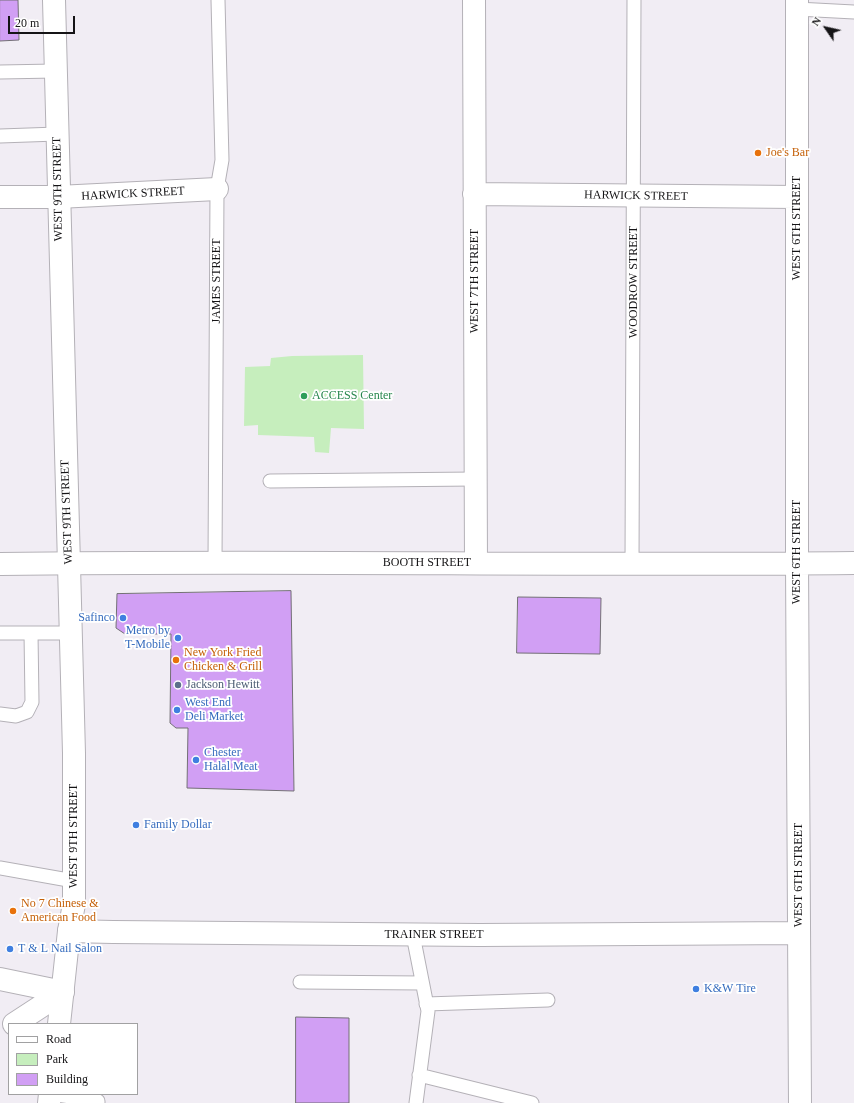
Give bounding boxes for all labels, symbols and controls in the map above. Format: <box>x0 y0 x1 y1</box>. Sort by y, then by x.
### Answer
scale bar <box>10 8 77 34</box>
north arrow <box>806 8 846 48</box>
text: N <box>809 15 823 28</box>
text: 20 m <box>15 16 39 30</box>
street label: WEST 9TH STREET <box>50 137 66 241</box>
place label: Joe's Bar <box>766 146 809 160</box>
marker: Joe's Bar <box>753 148 763 158</box>
street label: WEST 6TH STREET <box>790 176 804 280</box>
street label: HARWICK STREET <box>81 184 185 204</box>
street label: HARWICK STREET <box>584 188 688 204</box>
street label: WOODROW STREET <box>627 226 641 338</box>
street label: WEST 7TH STREET <box>468 229 482 333</box>
street label: JAMES STREET <box>210 238 224 324</box>
place label: ACCESS Center <box>312 389 392 403</box>
marker: ACCESS Center <box>299 391 309 401</box>
street label: WEST 9TH STREET <box>58 459 76 565</box>
street label: WEST 6TH STREET <box>790 500 804 604</box>
street label: BOOTH STREET <box>383 556 471 570</box>
place label: Safinco <box>78 611 115 625</box>
marker: Safinco <box>118 613 128 623</box>
place label: Metro by T-Mobile <box>125 624 170 652</box>
marker: Metro by T-Mobile <box>173 633 183 643</box>
place label: New York Fried Chicken & Grill <box>184 646 262 674</box>
marker: New York Fried Chicken & Grill <box>171 655 181 665</box>
place label: Jackson Hewitt <box>186 678 260 692</box>
marker: Jackson Hewitt <box>173 680 183 690</box>
place label: West End Deli Market <box>185 696 243 724</box>
marker: West End Deli Market <box>172 705 182 715</box>
place label: Chester Halal Meat <box>204 746 258 774</box>
marker: Chester Halal Meat <box>191 755 201 765</box>
street label: WEST 9TH STREET <box>67 784 81 888</box>
place label: Family Dollar <box>144 818 212 832</box>
marker: Family Dollar <box>131 820 141 830</box>
street label: WEST 6TH STREET <box>792 823 806 927</box>
place label: No 7 Chinese & American Food <box>21 897 99 925</box>
marker: No 7 Chinese & American Food <box>8 906 18 916</box>
street label: TRAINER STREET <box>385 928 483 942</box>
place label: T & L Nail Salon <box>18 942 102 956</box>
marker: T & L Nail Salon <box>5 944 15 954</box>
place label: K&W Tire <box>704 982 756 996</box>
marker: K&W Tire <box>691 984 701 994</box>
legend <box>8 1023 138 1095</box>
text: Road <box>46 1032 71 1046</box>
text: Park <box>46 1052 68 1066</box>
text: Building <box>46 1072 88 1086</box>

